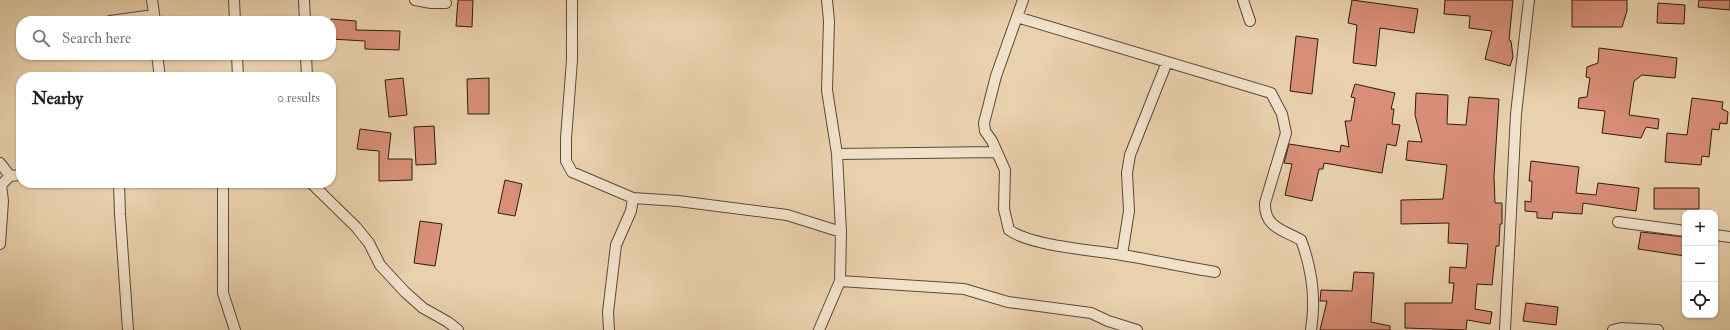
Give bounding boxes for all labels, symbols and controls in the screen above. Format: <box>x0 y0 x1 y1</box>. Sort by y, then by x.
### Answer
search box <box>16 16 336 60</box>
icon: search <box>30 27 52 49</box>
text: Search here <box>62 29 131 48</box>
text: Nearby <box>32 88 83 109</box>
text: 0 results <box>277 90 320 106</box>
map controls <box>1682 210 1718 318</box>
button: + <box>1682 210 1718 246</box>
button: − <box>1682 246 1718 282</box>
button: locate <box>1682 282 1718 318</box>

